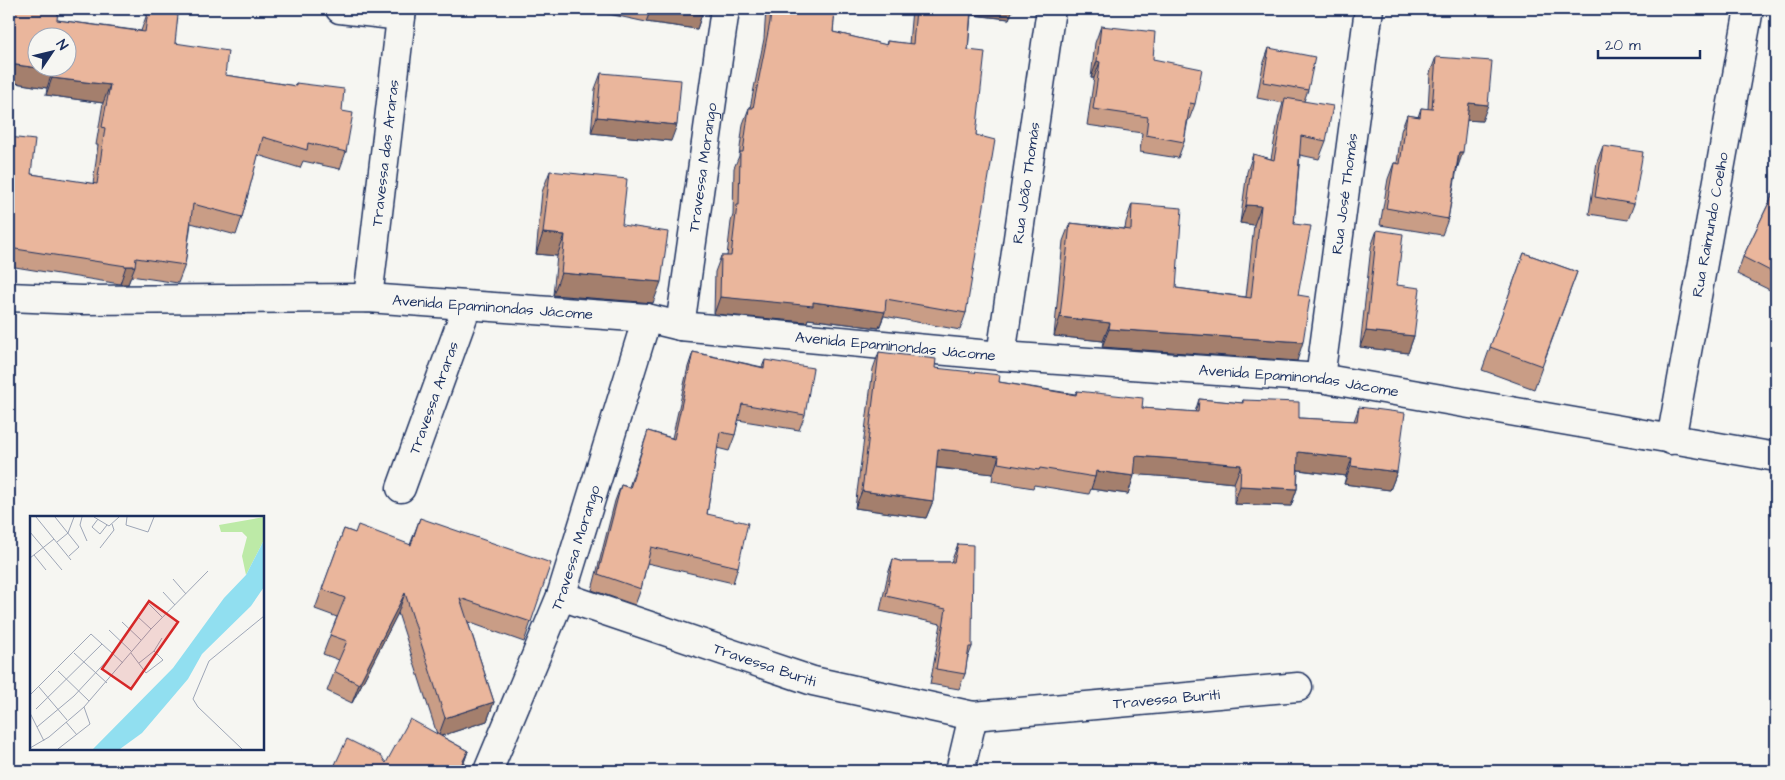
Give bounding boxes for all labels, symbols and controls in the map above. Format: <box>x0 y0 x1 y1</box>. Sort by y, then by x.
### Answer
north arrow <box>28 28 78 78</box>
scale bar <box>1598 28 1700 60</box>
text: 20 m <box>1605 35 1641 56</box>
text: N <box>51 36 73 55</box>
street label: Travessa das Araras <box>366 78 404 228</box>
street label: Travessa Morango <box>683 101 722 234</box>
street label: Rua João Thomás <box>1007 120 1045 245</box>
street label: Rua José Thomás <box>1326 131 1363 256</box>
street label: Rua Raimundo Coelho <box>1687 150 1734 299</box>
street label: Avenida Epaminondas Jácome <box>392 289 594 325</box>
street label: Avenida Epaminondas Jácome <box>794 326 996 366</box>
street label: Travessa Araras <box>404 338 464 457</box>
street label: Avenida Epaminondas Jácome <box>1198 359 1400 402</box>
street label: Travessa Morango <box>546 482 605 614</box>
inset map <box>30 516 264 750</box>
street label: Travessa Buriti <box>711 638 818 692</box>
street label: Travessa Buriti <box>1112 683 1221 714</box>

